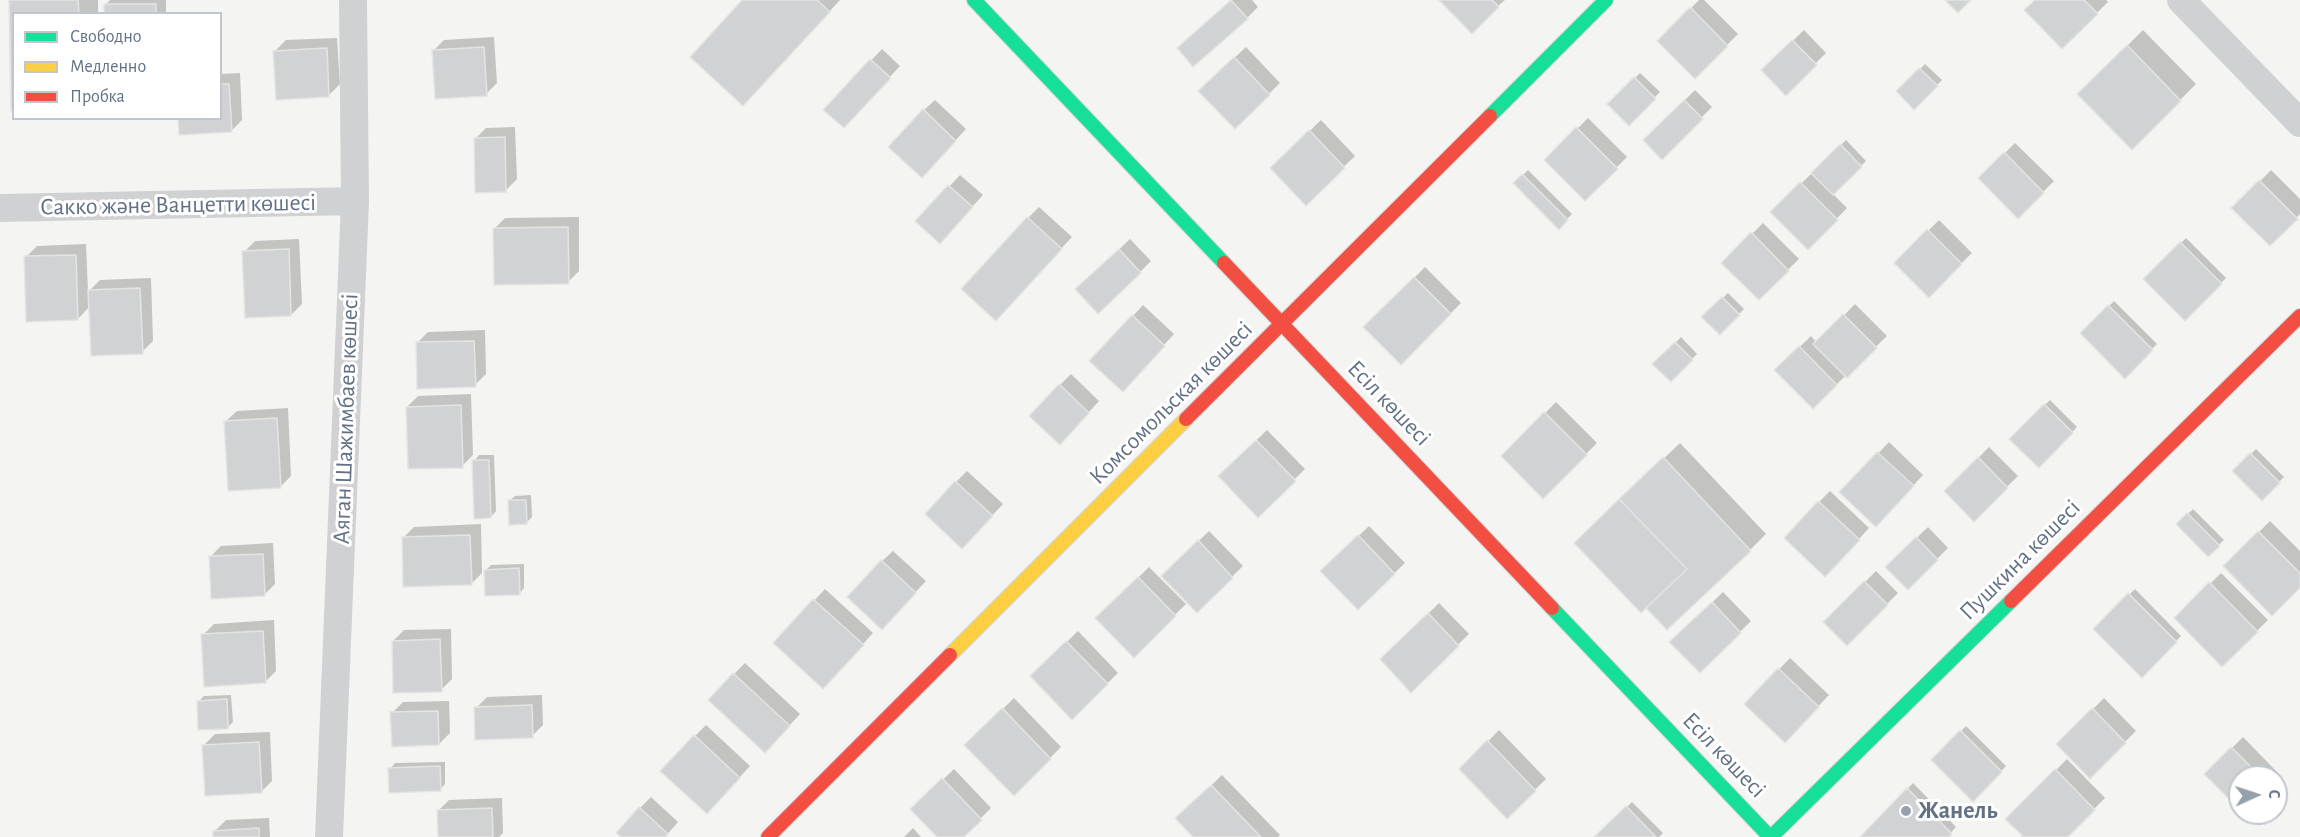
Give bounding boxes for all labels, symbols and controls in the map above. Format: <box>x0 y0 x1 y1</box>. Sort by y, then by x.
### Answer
legend <box>12 12 222 120</box>
text: Свободно <box>70 28 142 46</box>
text: Медленно <box>70 58 146 76</box>
text: Пробка <box>70 88 125 106</box>
street label: Сакко және Ванцетти көшесі <box>40 188 316 222</box>
street label: Аяган Шажимбаев көшесі <box>327 293 365 545</box>
street label: Комсомольская көшесі <box>1083 315 1259 491</box>
street label: Есіл көшесі <box>1341 354 1437 452</box>
street label: Пушкина көшесі <box>1954 494 2086 626</box>
street label: Есіл көшесі <box>1676 706 1772 804</box>
north arrow <box>2228 765 2288 825</box>
text: С <box>2266 789 2282 799</box>
place label: Жанель <box>1918 797 1997 825</box>
marker: Жанель <box>1899 804 1913 818</box>

